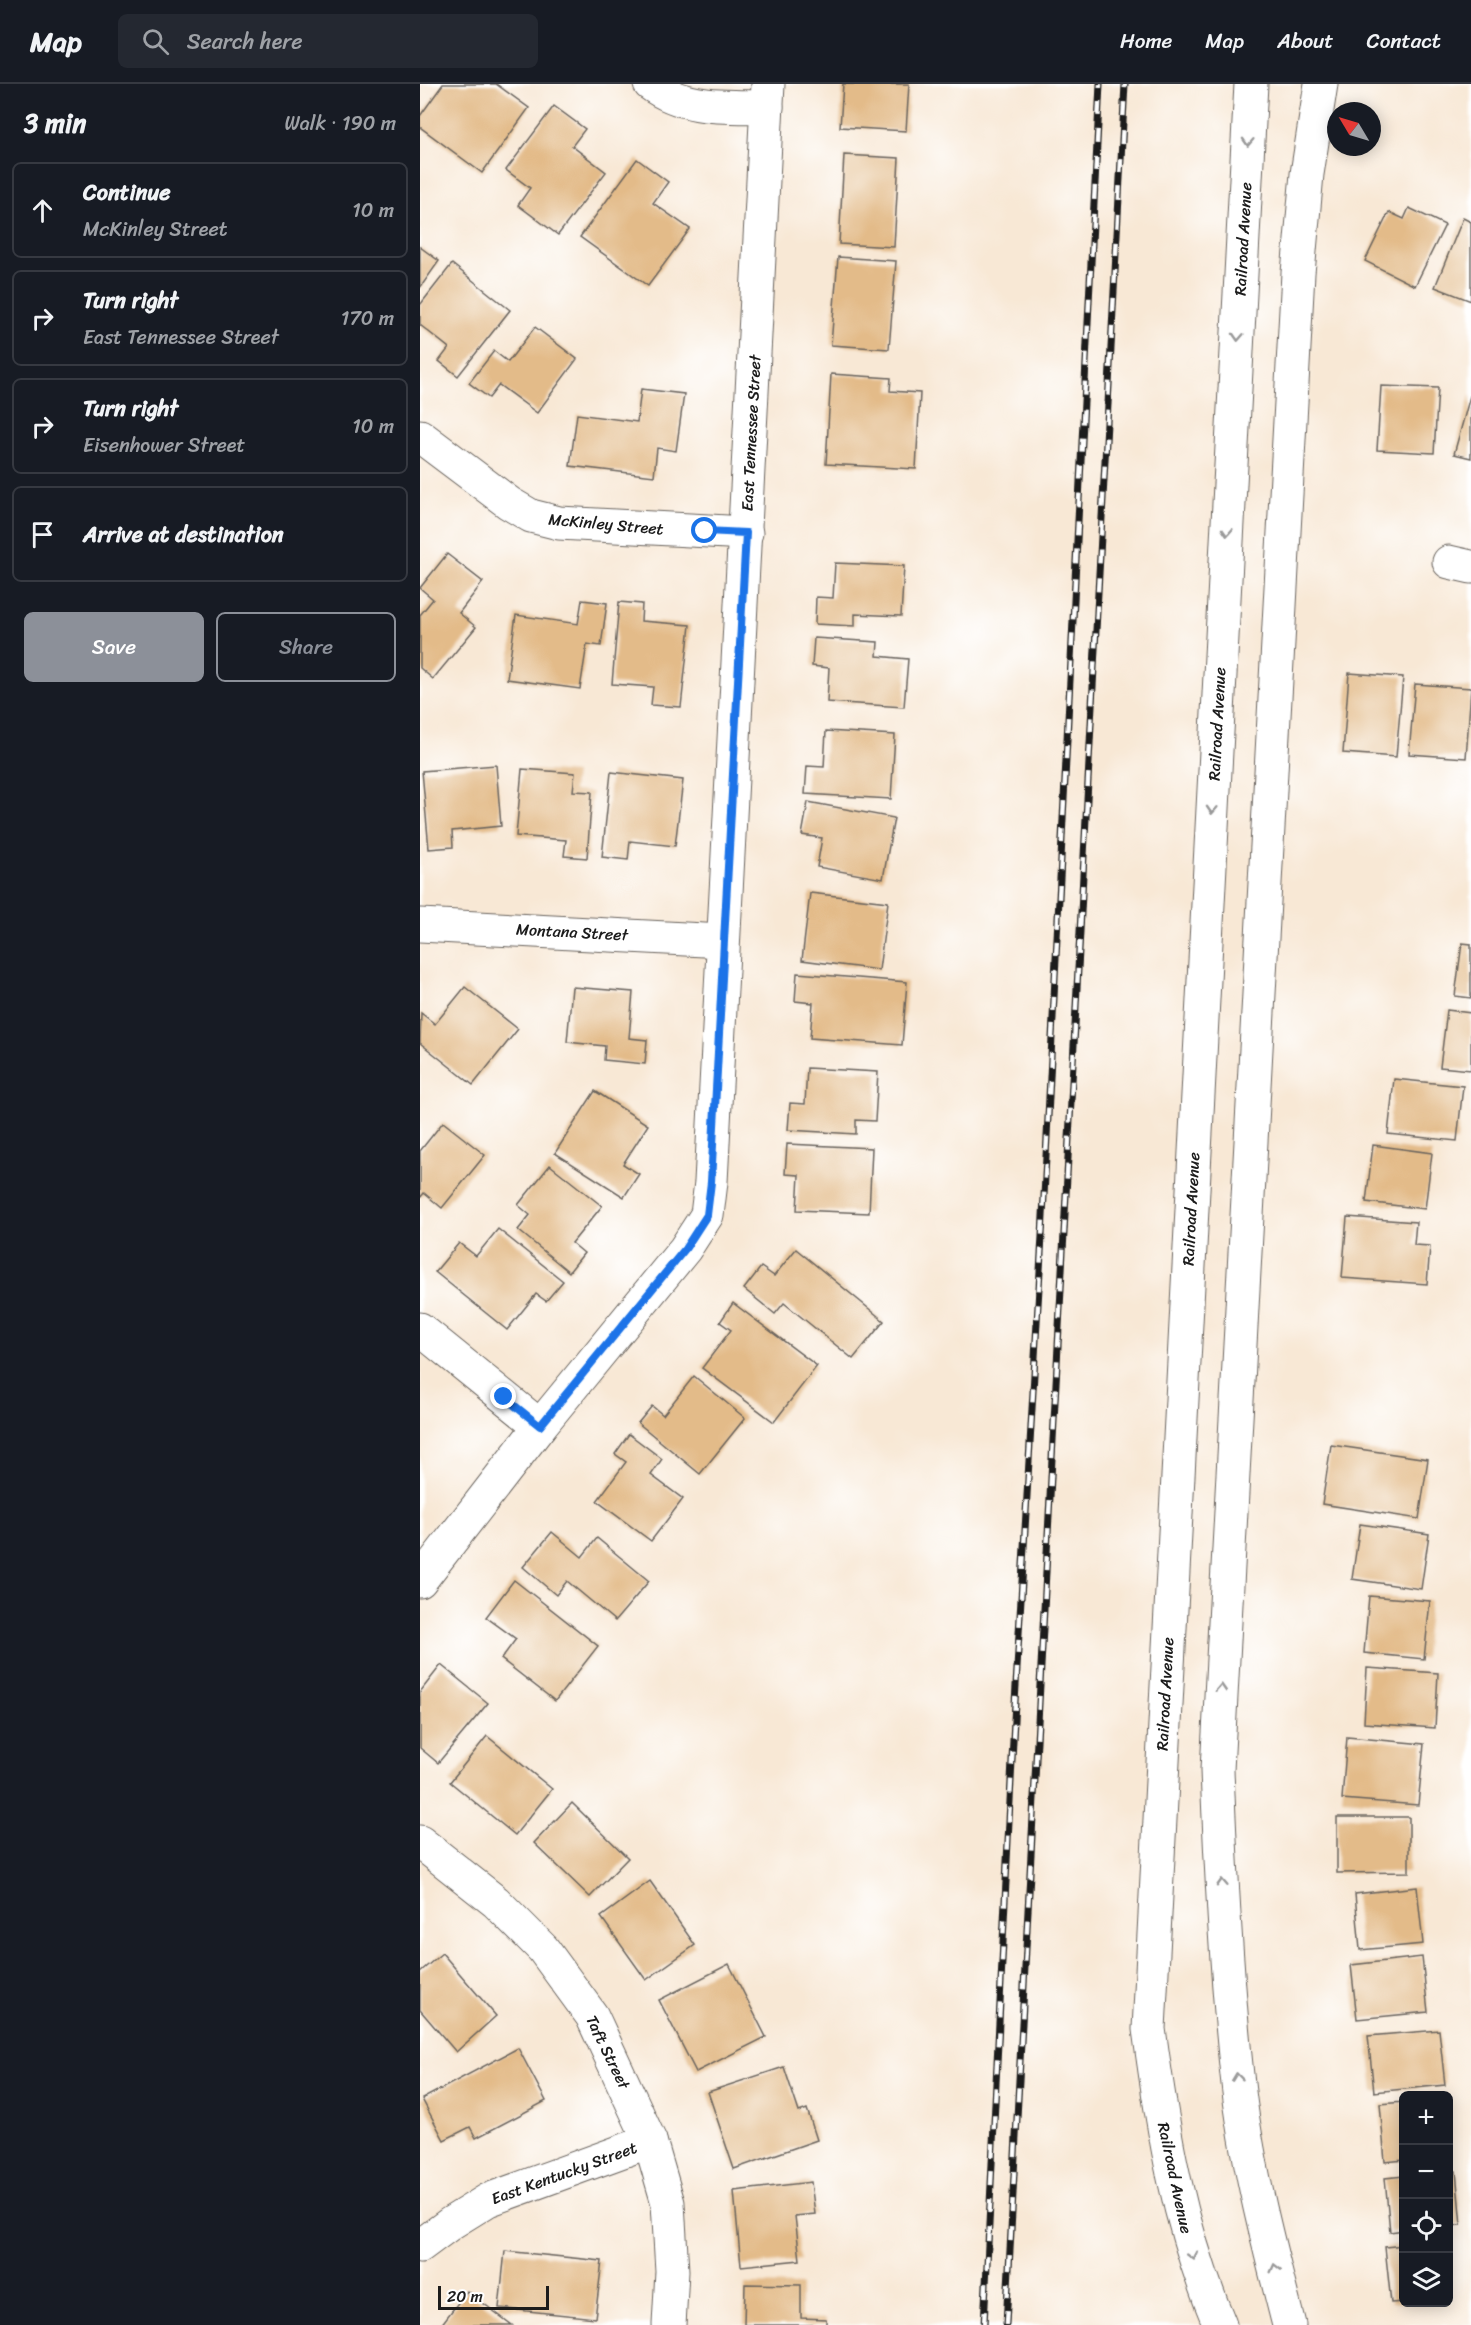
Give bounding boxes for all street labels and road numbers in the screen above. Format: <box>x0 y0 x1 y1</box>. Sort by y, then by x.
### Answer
street label: Railroad Avenue <box>1226 182 1260 296</box>
street label: East Tennessee Street <box>732 353 770 512</box>
street label: McKinley Street <box>547 505 665 543</box>
street label: Railroad Avenue <box>1200 667 1234 781</box>
street label: Montana Street <box>515 915 629 949</box>
street label: Railroad Avenue <box>1174 1152 1208 1266</box>
street label: Railroad Avenue <box>1148 1637 1182 1751</box>
street label: Taft Street <box>578 2010 639 2094</box>
street label: Railroad Avenue <box>1149 2120 1201 2236</box>
street label: East Kentucky Street <box>487 2133 641 2213</box>

